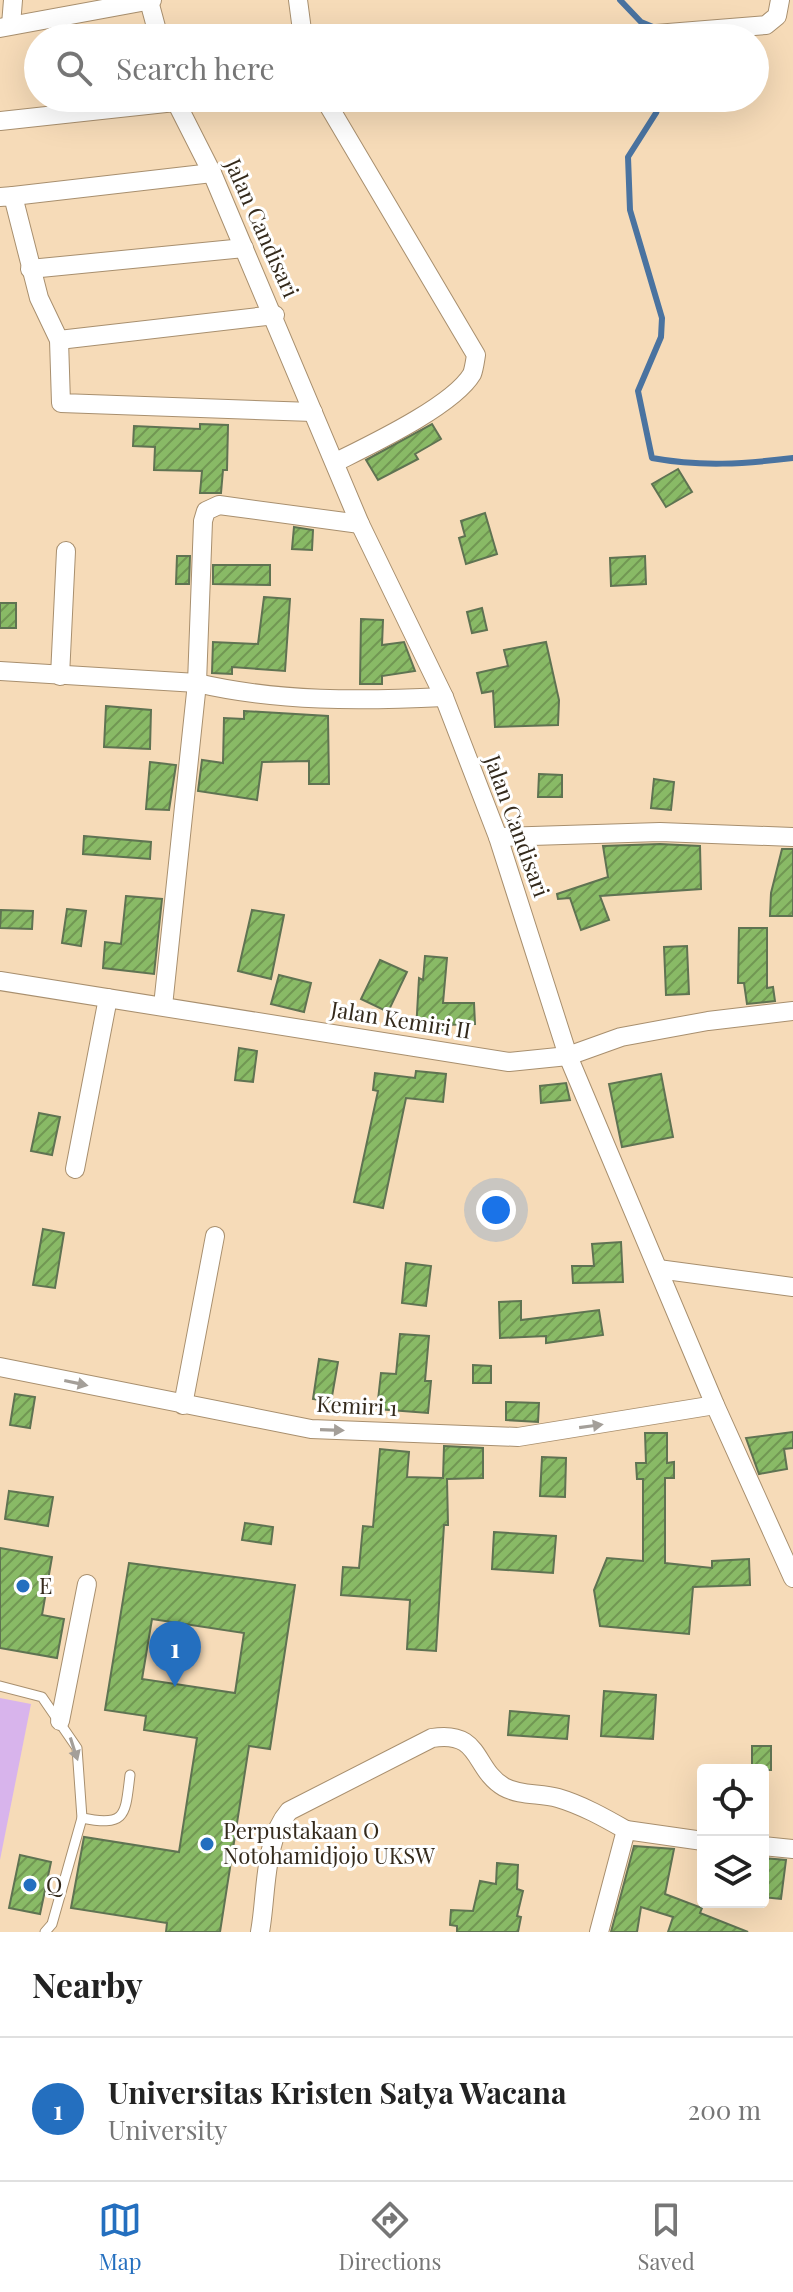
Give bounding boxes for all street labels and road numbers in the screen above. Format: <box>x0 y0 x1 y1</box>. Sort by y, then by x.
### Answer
street label: Jalan Candisari <box>219 153 307 302</box>
street label: Jalan Candisari <box>478 750 558 901</box>
street label: Jalan Kemiri II <box>328 993 473 1045</box>
street label: Kemiri 1 <box>316 1388 398 1422</box>

